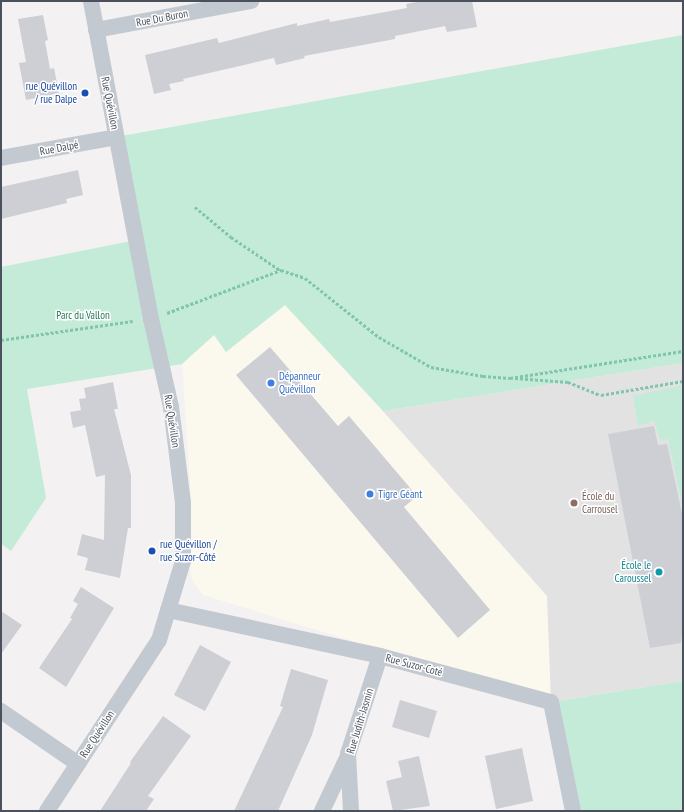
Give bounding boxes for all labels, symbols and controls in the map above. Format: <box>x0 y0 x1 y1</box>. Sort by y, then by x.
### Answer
street label: Rue Du Buron <box>135 7 189 29</box>
street label: Rue Quévillon <box>98 76 122 130</box>
place label: rue Quévillon / rue Dalpe <box>26 80 77 106</box>
marker: rue Quévillon / rue Dalpe <box>80 88 90 98</box>
street label: Rue Dalpé <box>39 138 79 158</box>
park label: Parc du Vallon <box>56 308 110 322</box>
place label: Dépanneur Quévillon <box>279 370 320 396</box>
marker: Dépanneur Quévillon <box>266 378 276 388</box>
street label: Rue Quévillon <box>161 394 183 448</box>
place label: Tigre Géant <box>378 487 422 501</box>
marker: Tigre Géant <box>365 489 375 499</box>
place label: École du Carrousel <box>582 490 618 516</box>
marker: École du Carrousel <box>569 498 579 508</box>
place label: rue Quévillon / rue Suzor-Côté <box>160 538 217 564</box>
marker: rue Quévillon / rue Suzor-Côté <box>147 546 157 556</box>
place label: École le Caroussel <box>615 559 651 585</box>
marker: École le Caroussel <box>654 567 664 577</box>
street label: Rue Suzor-Coté <box>384 651 444 679</box>
street label: Rue Judith-Jasmin <box>344 687 376 755</box>
street label: Rue Quévillon <box>77 708 117 760</box>

